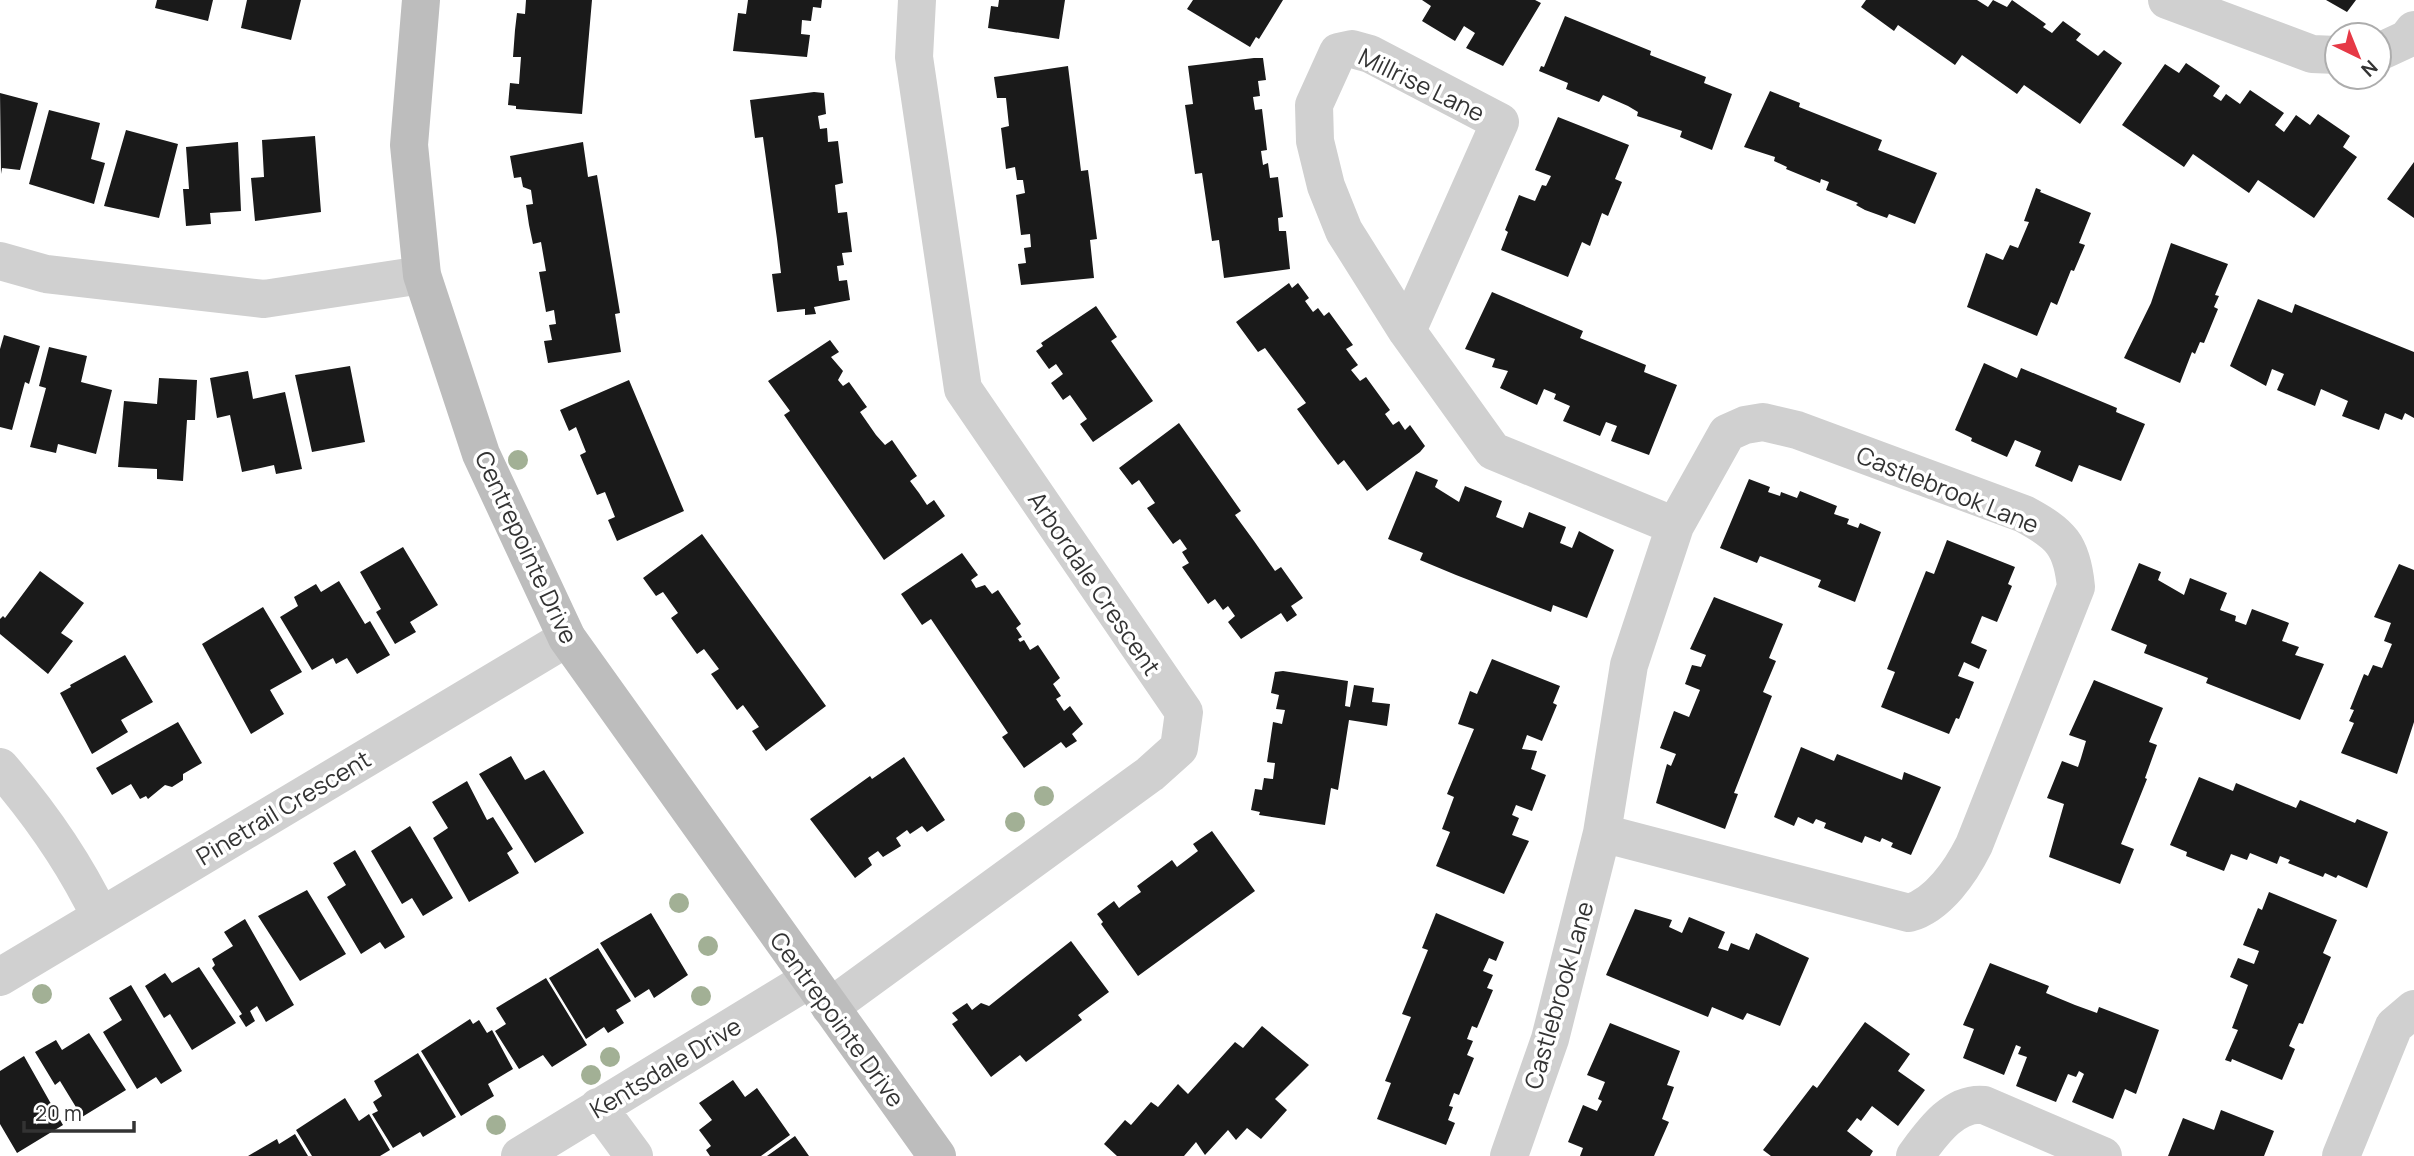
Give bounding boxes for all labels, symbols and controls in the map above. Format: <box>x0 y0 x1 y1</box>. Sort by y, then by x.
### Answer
north arrow <box>2323 21 2393 91</box>
street label: Millrise Lane <box>1353 39 1491 129</box>
text: N <box>2356 54 2383 83</box>
street label: Castlebrook Lane <box>1852 437 2044 541</box>
street label: Centrepointe Drive <box>468 445 586 649</box>
street label: Arbordale Crescent <box>1021 485 1169 681</box>
street label: Pinetrail Crescent <box>190 742 376 872</box>
street label: Castlebrook Lane <box>1515 897 1601 1093</box>
street label: Centrepointe Drive <box>763 925 913 1113</box>
street label: Kentsdale Drive <box>583 1009 747 1125</box>
scale bar <box>24 1090 135 1134</box>
text: 20 m <box>35 1099 82 1127</box>

